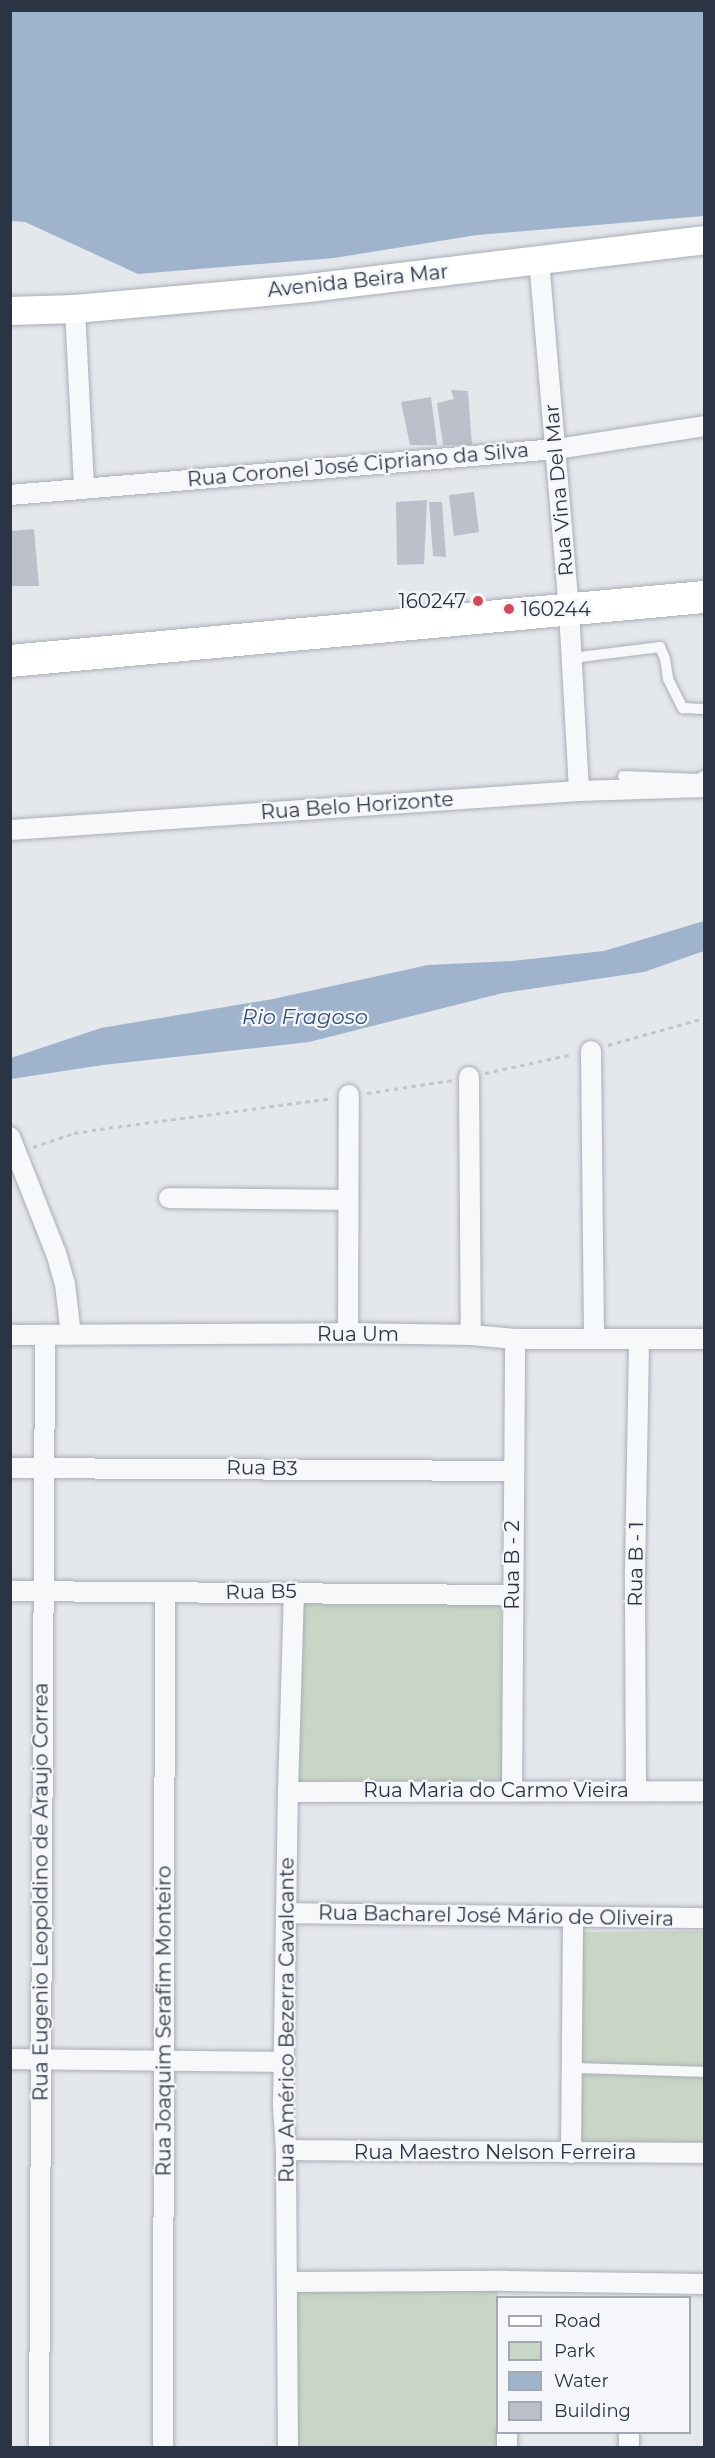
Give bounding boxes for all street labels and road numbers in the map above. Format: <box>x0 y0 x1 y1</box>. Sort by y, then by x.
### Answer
street label: Avenida Beira Mar <box>266 260 450 302</box>
street label: Rua Vina Del Mar <box>540 403 578 577</box>
street label: Rua Coronel José Cipriano da Silva <box>186 438 530 492</box>
street label: Rua Belo Horizonte <box>260 787 454 825</box>
street label: Rua Um <box>317 1322 399 1346</box>
street label: Rua B3 <box>226 1455 298 1481</box>
street label: Rua B - 2 <box>500 1520 524 1610</box>
street label: Rua B - 1 <box>623 1521 649 1607</box>
street label: Rua B5 <box>225 1579 297 1605</box>
street label: Rua Eugenio Leopoldino de Araujo Correa <box>29 1683 53 2101</box>
street label: Rua Maria do Carmo Vieira <box>363 1778 629 1802</box>
street label: Rua Américo Bezerra Cavalcante <box>275 1857 299 2183</box>
street label: Rua Joaquim Serafim Monteiro <box>152 1866 176 2176</box>
street label: Rua Bacharel José Mário de Oliveira <box>318 1901 674 1931</box>
street label: Rua Maestro Nelson Ferreira <box>354 2140 636 2164</box>

